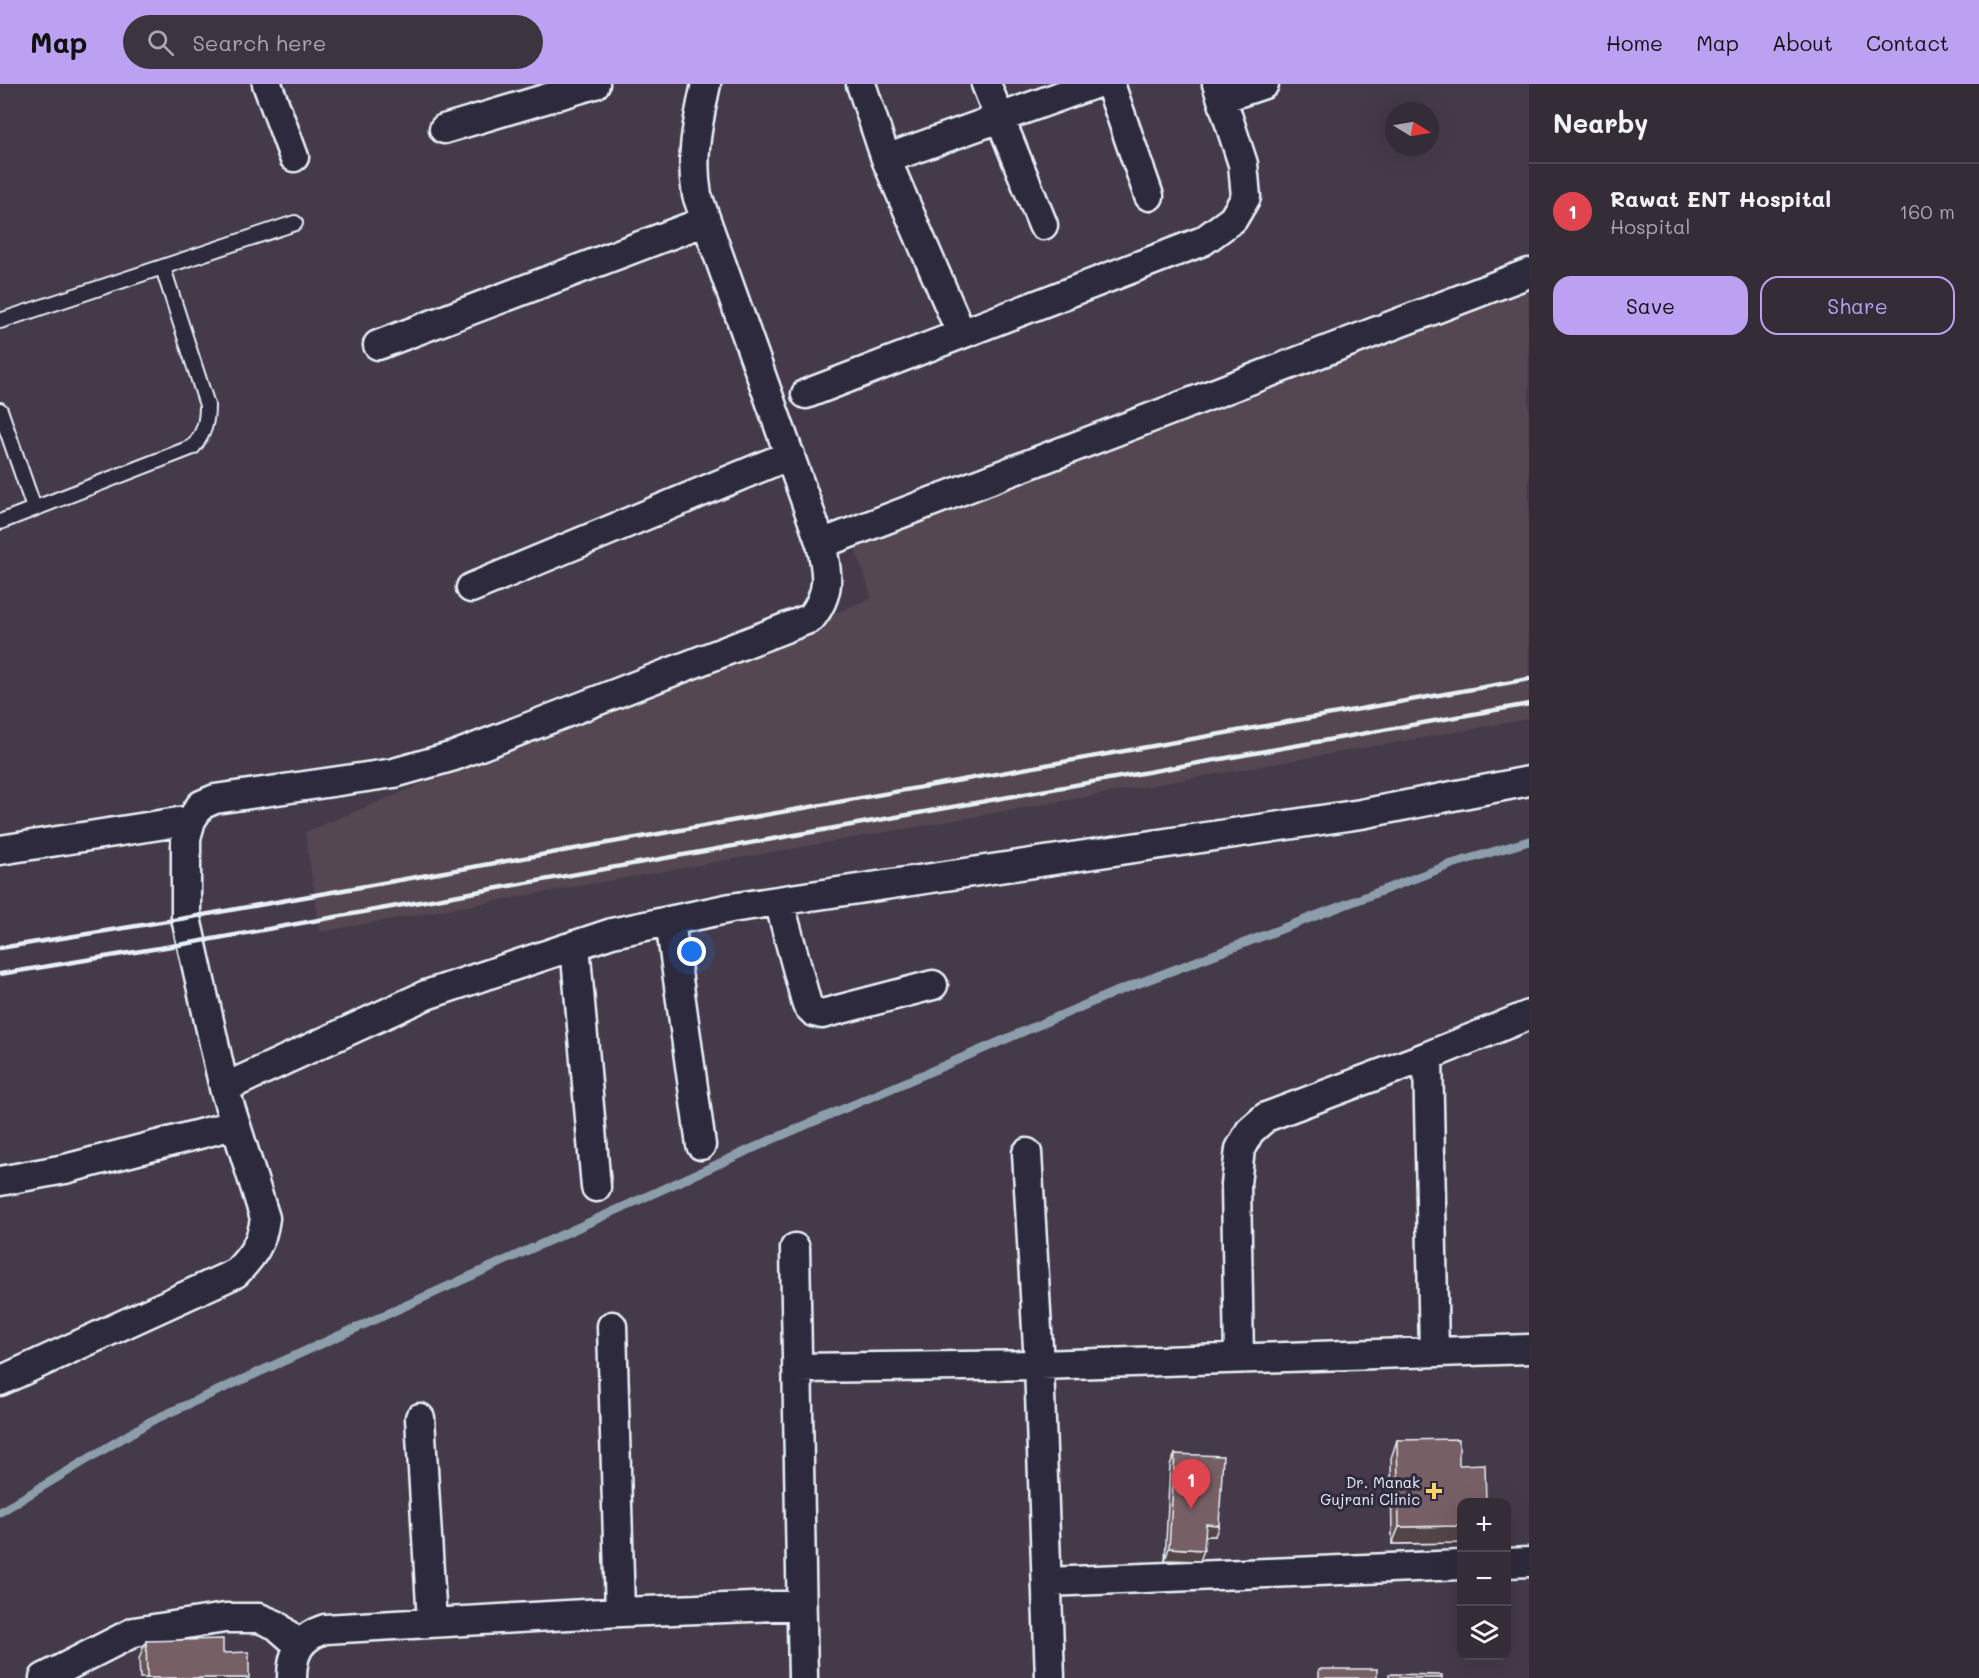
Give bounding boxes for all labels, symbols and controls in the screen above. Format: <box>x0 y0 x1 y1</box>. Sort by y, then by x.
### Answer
search box <box>123 15 543 69</box>
text: Map <box>30 24 87 60</box>
icon: search <box>144 26 177 59</box>
text: Search here <box>192 28 326 57</box>
text: Home <box>1606 29 1663 56</box>
text: Map <box>1696 29 1739 56</box>
text: About <box>1772 29 1833 56</box>
text: Contact <box>1866 29 1949 56</box>
north arrow <box>1385 102 1439 156</box>
text: Nearby <box>1553 106 1648 140</box>
text: Rawat ENT Hospital <box>1610 184 1831 213</box>
text: 1 <box>1568 198 1577 224</box>
text: 160 m <box>1899 198 1955 224</box>
text: Hospital <box>1610 213 1691 239</box>
button: Save <box>1553 276 1748 335</box>
button: Share <box>1760 276 1955 335</box>
your location <box>677 937 706 966</box>
pin: 1 <box>1172 1460 1210 1509</box>
place label: Dr. Manak Gujrani Clinic <box>1320 1472 1420 1509</box>
marker: Dr. Manak Gujrani Clinic <box>1425 1482 1443 1500</box>
map controls <box>1457 1498 1511 1660</box>
button: + <box>1457 1498 1511 1552</box>
button: − <box>1457 1552 1511 1606</box>
button: layers <box>1457 1606 1511 1660</box>

